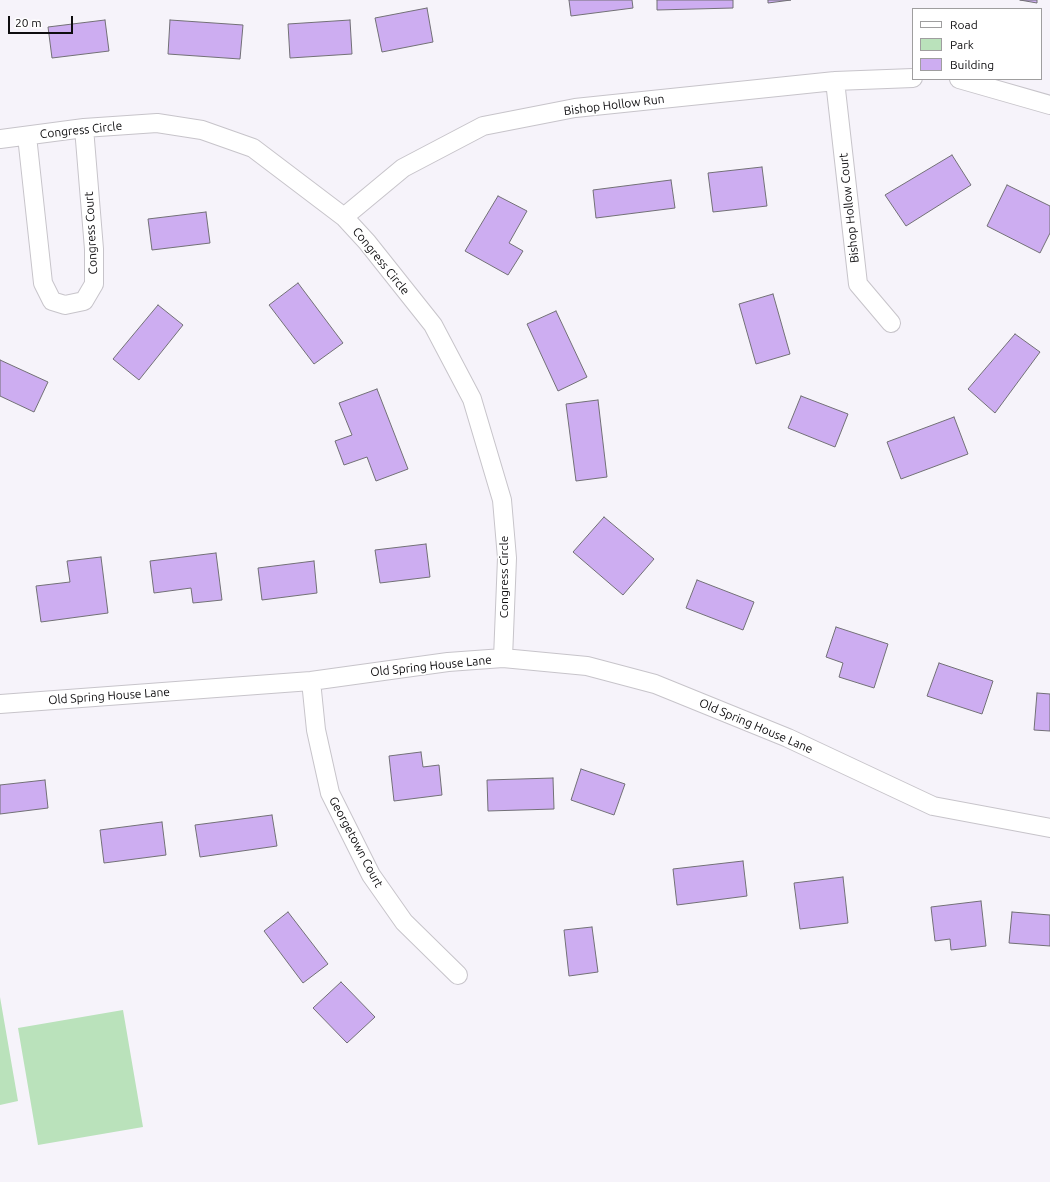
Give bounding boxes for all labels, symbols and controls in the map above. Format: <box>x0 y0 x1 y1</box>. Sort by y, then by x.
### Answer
scale bar <box>10 8 75 34</box>
legend <box>912 8 1042 80</box>
text: 20 m <box>15 16 42 29</box>
text: Road <box>950 18 978 31</box>
text: Park <box>950 38 974 51</box>
text: Building <box>950 58 994 71</box>
street label: Bishop Hollow Run <box>563 92 665 118</box>
street label: Congress Circle <box>39 119 123 141</box>
street label: Bishop Hollow Court <box>836 152 862 264</box>
street label: Congress Court <box>82 191 100 275</box>
street label: Congress Circle <box>349 224 413 298</box>
street label: Congress Circle <box>497 536 511 618</box>
street label: Old Spring House Lane <box>370 652 492 680</box>
street label: Old Spring House Lane <box>48 685 170 707</box>
street label: Old Spring House Lane <box>697 696 815 756</box>
street label: Georgetown Court <box>326 794 386 890</box>

